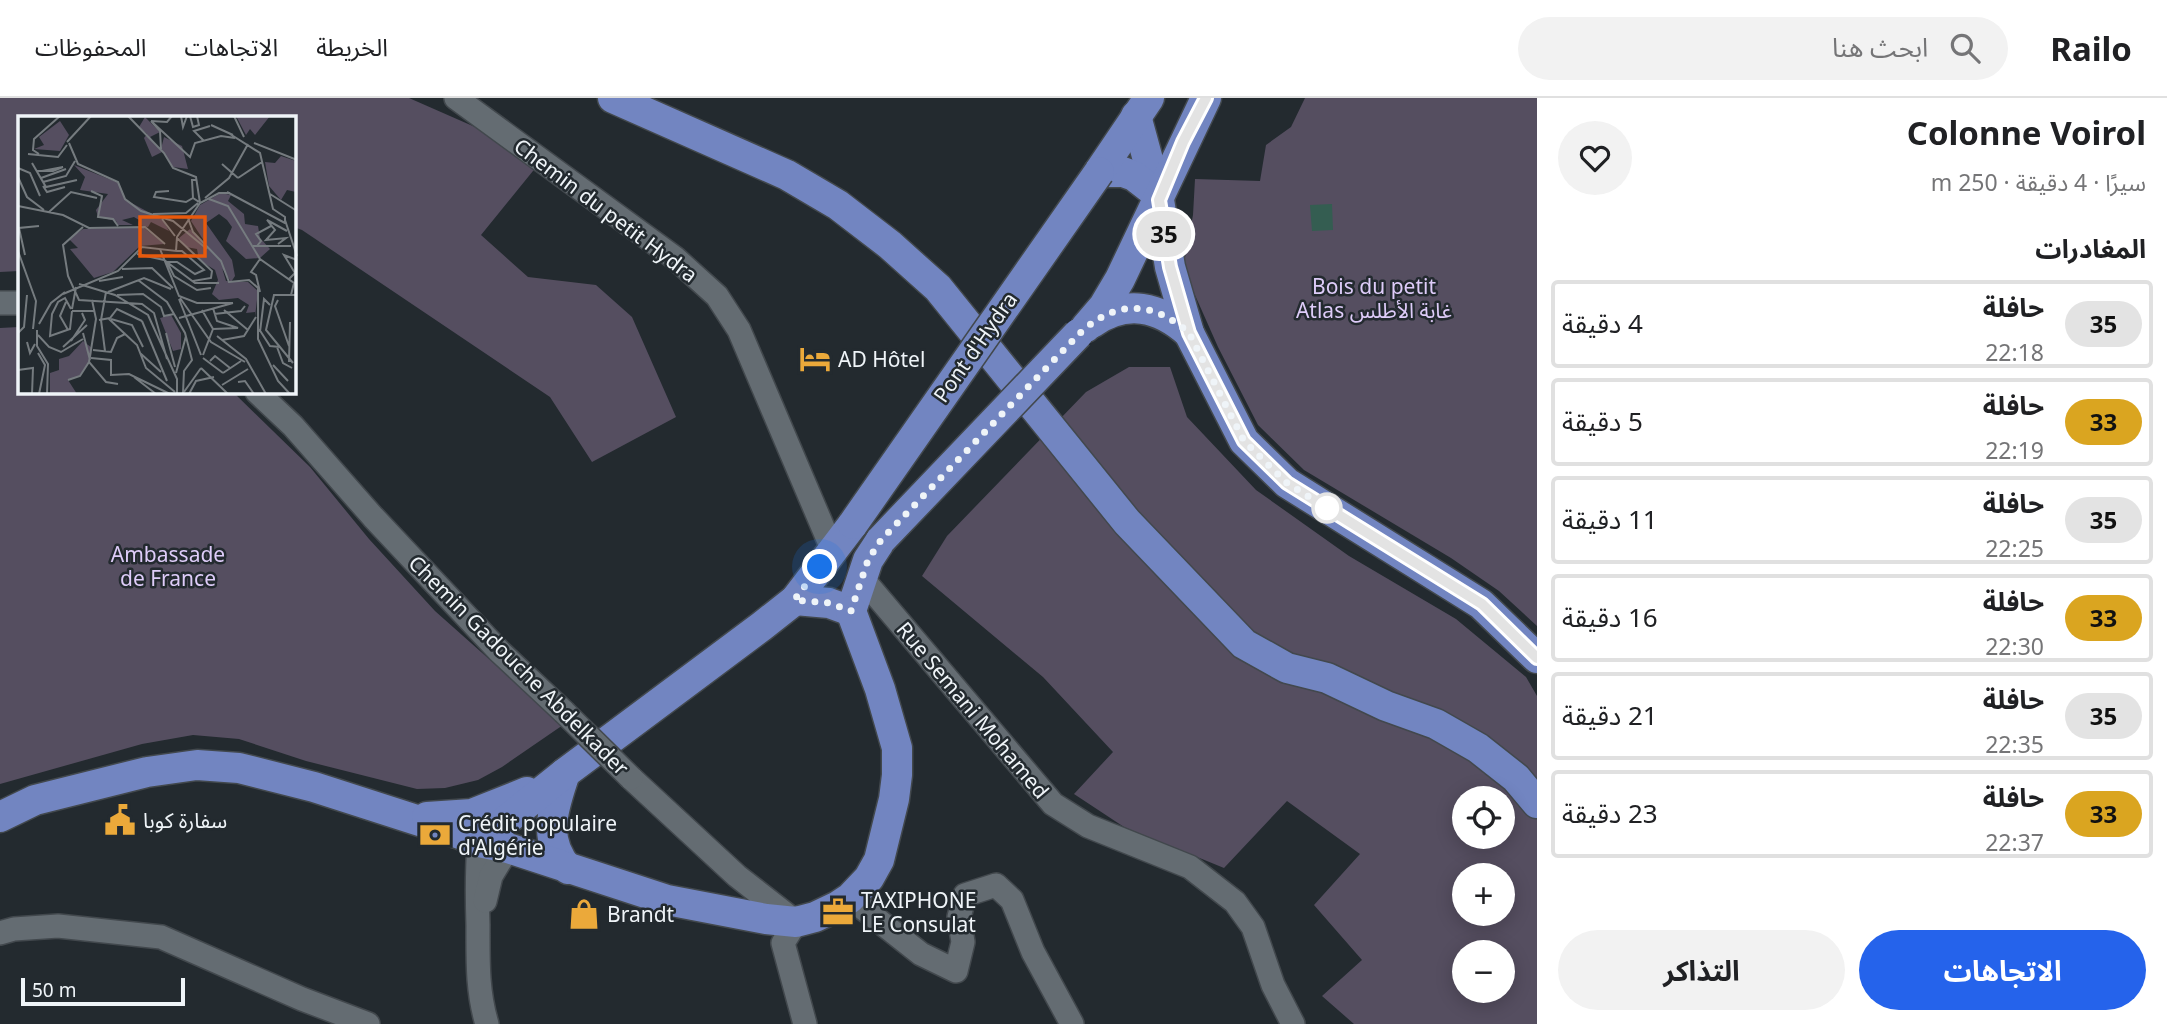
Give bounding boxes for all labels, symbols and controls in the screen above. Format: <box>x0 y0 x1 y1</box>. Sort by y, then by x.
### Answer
search box <box>1518 17 2008 80</box>
text: Railo <box>2050 26 2132 71</box>
text: ابحث هنا <box>1832 29 1928 65</box>
icon: search <box>1946 29 1984 67</box>
text: المحفوظات <box>35 30 146 63</box>
text: الاتجاهات <box>184 30 278 63</box>
text: الخريطة <box>316 30 388 63</box>
text: Colonne Voirol <box>1907 110 2146 155</box>
inset map <box>18 116 296 394</box>
button: heart <box>1558 121 1632 195</box>
street label: Chemin du petit Hydra <box>509 132 703 288</box>
text: سيرًا · 4 دقيقة · 250 m <box>1931 166 2146 198</box>
line badge: 35 <box>1132 211 1196 257</box>
text: 35 <box>1150 217 1178 250</box>
text: المغادرات <box>2035 230 2146 266</box>
park label: Bois du petit Atlas غابة الأطلس <box>1296 272 1452 324</box>
street label: Pont d'Hydra <box>927 286 1023 408</box>
text: حافلة <box>1983 289 2044 325</box>
text: 4 دقيقة <box>1562 305 1643 341</box>
text: 35 <box>2090 307 2117 340</box>
text: 22:18 <box>1985 336 2044 368</box>
hotel icon: AD Hôtel <box>798 342 832 376</box>
place label: AD Hôtel <box>838 345 925 373</box>
text: حافلة <box>1983 387 2044 423</box>
text: 5 دقيقة <box>1562 403 1643 439</box>
text: 33 <box>2090 405 2117 438</box>
text: 22:19 <box>1985 434 2044 466</box>
text: حافلة <box>1983 485 2044 521</box>
unlabelled marker <box>1312 493 1342 523</box>
text: 11 دقيقة <box>1562 501 1658 537</box>
text: 35 <box>2090 503 2117 536</box>
text: 22:25 <box>1985 532 2044 564</box>
park label: Ambassade de France <box>111 540 225 592</box>
street label: Chemin Gadouche Abdelkader <box>403 549 635 781</box>
your location <box>802 549 837 584</box>
text: حافلة <box>1983 583 2044 619</box>
text: 16 دقيقة <box>1562 599 1658 635</box>
text: 33 <box>2090 601 2117 634</box>
street label: Rue Semani Mohamed <box>891 616 1055 804</box>
text: 22:30 <box>1985 630 2044 662</box>
text: حافلة <box>1983 681 2044 717</box>
text: 21 دقيقة <box>1562 697 1658 733</box>
text: 35 <box>2090 699 2117 732</box>
text: 22:35 <box>1985 728 2044 760</box>
text: حافلة <box>1983 779 2044 815</box>
map controls <box>1452 786 1515 1003</box>
button: locate <box>1452 786 1515 849</box>
text: 23 دقيقة <box>1562 795 1658 831</box>
text: 33 <box>2090 797 2117 830</box>
public building icon: سفارة كوبا <box>103 803 137 837</box>
place label: سفارة كوبا <box>143 806 227 834</box>
place label: Crédit populaire d'Algérie <box>458 809 617 861</box>
bank icon: Crédit populaire d'Algérie <box>418 818 452 852</box>
text: 22:37 <box>1985 826 2044 858</box>
button: + <box>1452 863 1515 926</box>
place label: TAXIPHONE LE Consulat <box>861 886 976 938</box>
office icon: TAXIPHONE LE Consulat <box>821 895 855 929</box>
shop icon: Brandt <box>567 897 601 931</box>
place label: Brandt <box>607 900 675 928</box>
button: التذاكر <box>1558 930 1845 1010</box>
button: الاتجاهات <box>1859 930 2146 1010</box>
button: − <box>1452 940 1515 1003</box>
scale bar <box>21 975 186 1007</box>
text: 50 m <box>32 977 76 1003</box>

